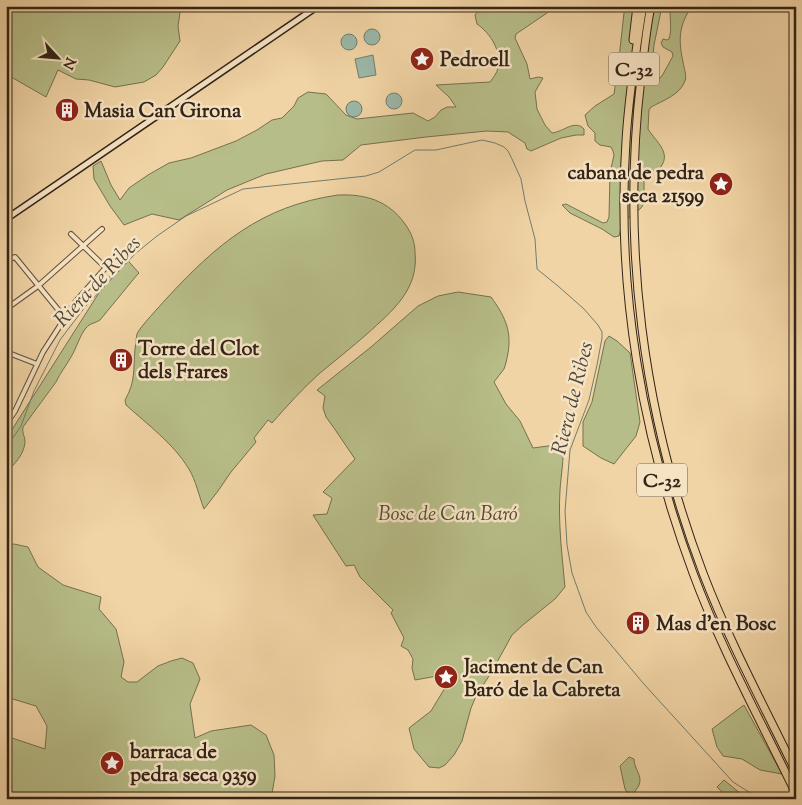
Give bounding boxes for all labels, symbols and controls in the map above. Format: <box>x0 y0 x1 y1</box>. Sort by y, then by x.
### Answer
north arrow <box>32 32 82 82</box>
place icon: Pedroell <box>409 46 435 72</box>
place label: Pedroell <box>440 47 510 76</box>
road number: C-32 <box>609 52 659 86</box>
text: N <box>56 53 79 72</box>
building icon: Masia Can Girona <box>54 97 80 123</box>
place label: Masia Can Girona <box>84 98 242 127</box>
place label: cabana de pedra seca 21599 <box>568 160 705 212</box>
place icon: cabana de pedra seca 21599 <box>708 171 734 197</box>
water label: Riera de Ribes <box>48 230 149 335</box>
place label: Torre del Clot dels Frares <box>138 336 259 388</box>
water label: Riera de Ribes <box>545 339 602 458</box>
building icon: Torre del Clot dels Frares <box>108 347 134 373</box>
road number: C-32 <box>637 464 687 496</box>
park label: Bosc de Can Baró <box>378 501 518 530</box>
building icon: Mas d'en Bosc <box>625 610 651 636</box>
place label: Mas d'en Bosc <box>656 611 776 640</box>
place label: Jaciment de Can Baró de la Cabreta <box>462 654 621 706</box>
place icon: Jaciment de Can Baró de la Cabreta <box>433 664 459 690</box>
place label: barraca de pedra seca 9359 <box>129 739 257 791</box>
place icon: barraca de pedra seca 9359 <box>99 750 125 776</box>

